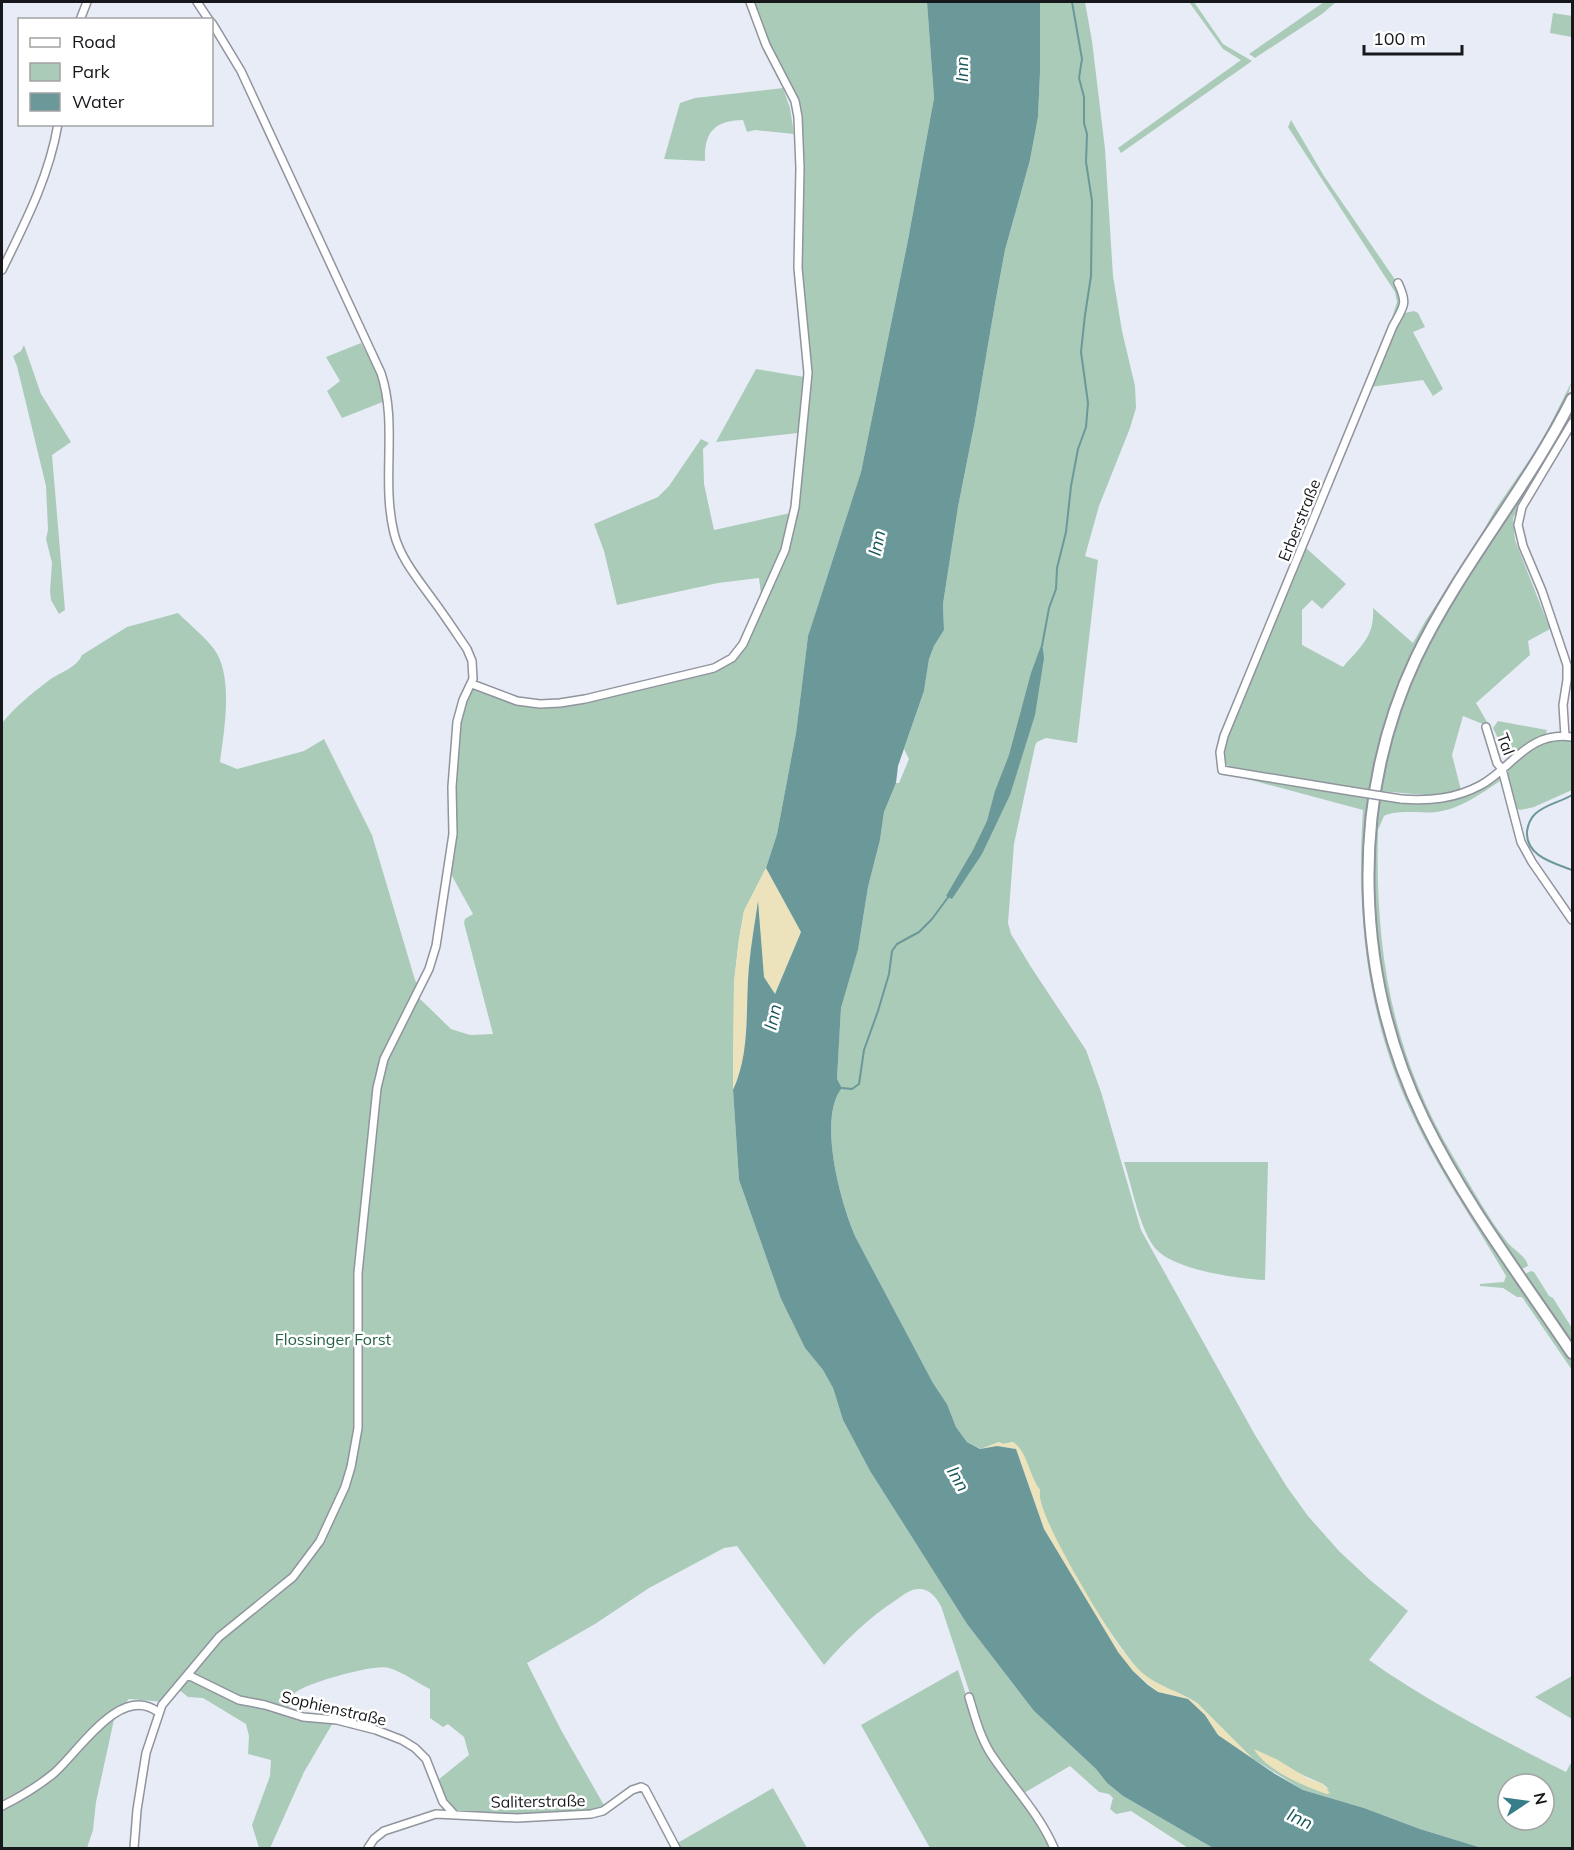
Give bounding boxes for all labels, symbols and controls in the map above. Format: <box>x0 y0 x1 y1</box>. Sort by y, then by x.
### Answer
legend <box>18 18 213 126</box>
scale bar <box>1364 18 1462 56</box>
text: 100 m <box>1373 27 1426 50</box>
text: Road <box>72 30 116 53</box>
water label: Inn <box>950 56 973 82</box>
text: Park <box>72 60 111 83</box>
text: Water <box>72 90 125 113</box>
street label: Erberstraße <box>1273 476 1325 564</box>
water label: Inn <box>863 528 890 558</box>
street label: Tal <box>1493 730 1519 758</box>
water label: Inn <box>758 1002 787 1032</box>
park label: Flossinger Forst <box>275 1329 392 1349</box>
water label: Inn <box>942 1462 975 1496</box>
street label: Sophienstraße <box>279 1686 389 1730</box>
north arrow <box>1496 1772 1556 1832</box>
street label: Saliterstraße <box>490 1790 586 1812</box>
text: N <box>1530 1790 1552 1807</box>
water label: Inn <box>1284 1803 1317 1834</box>

